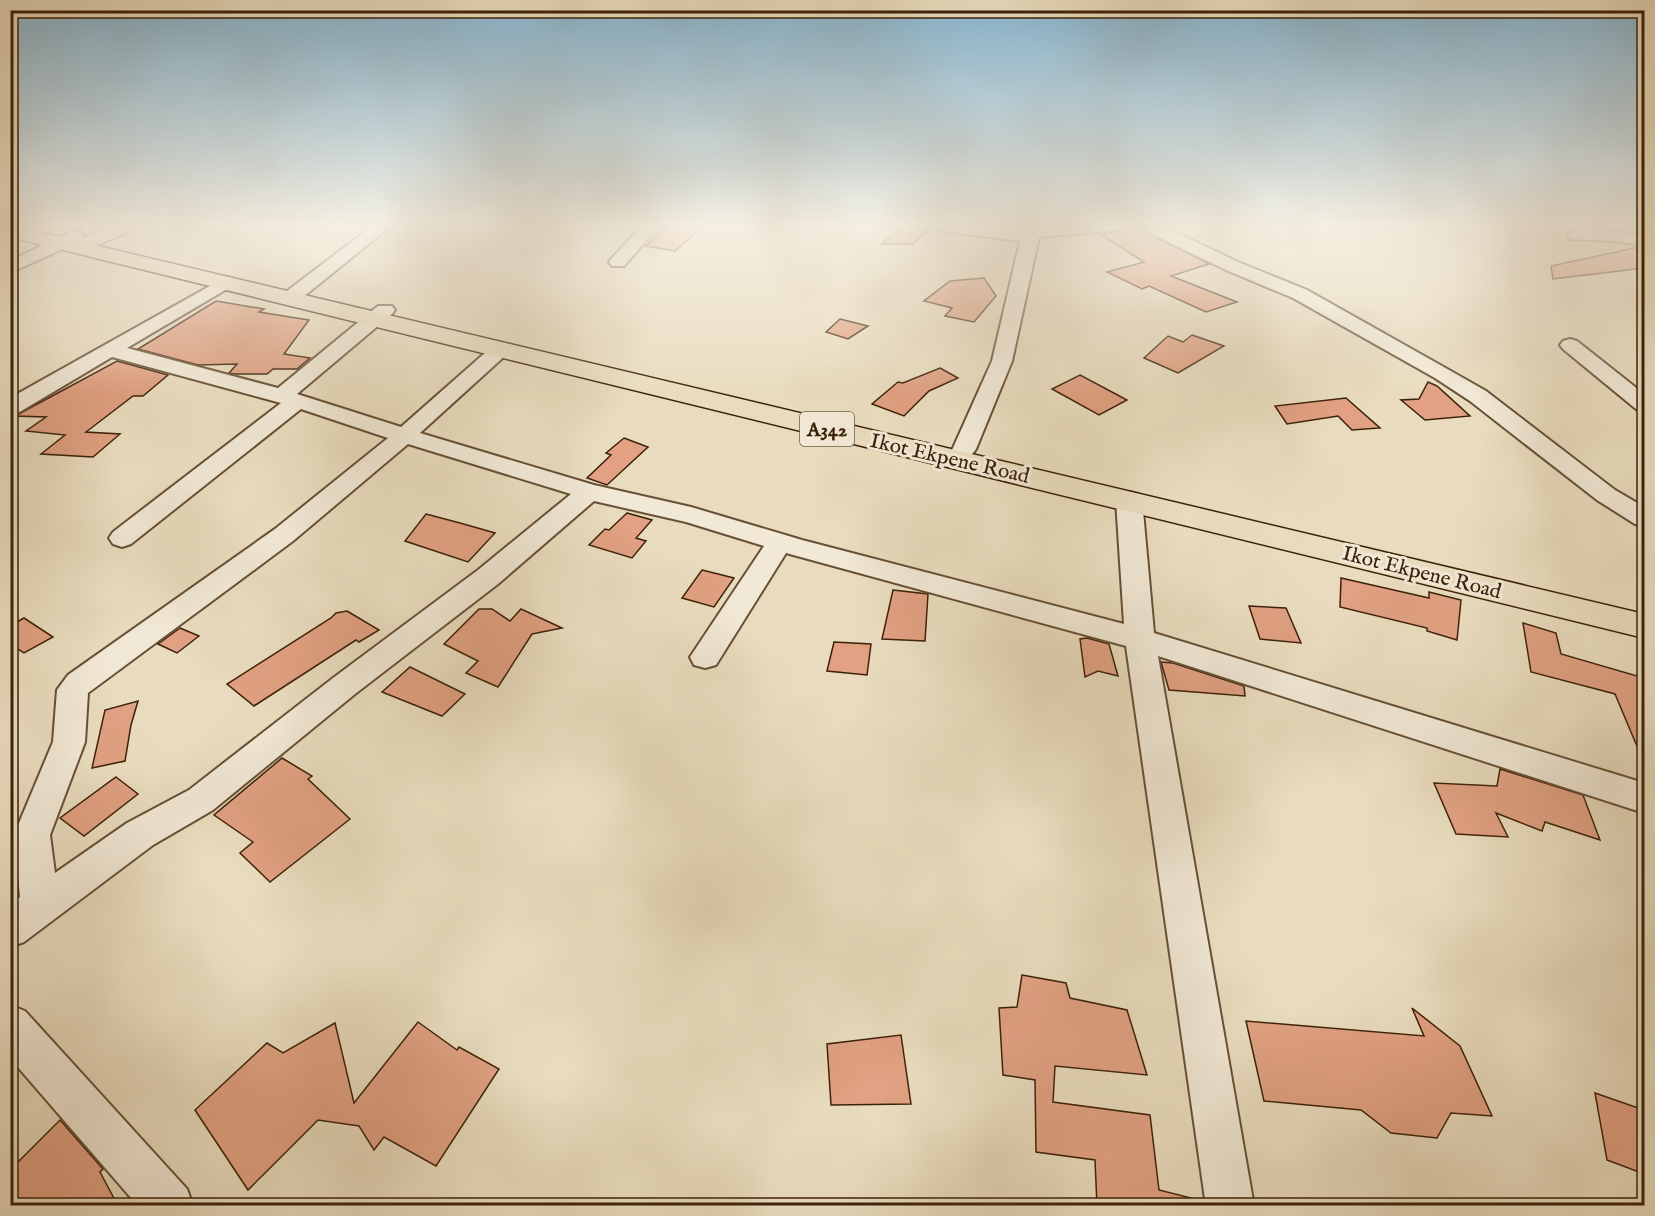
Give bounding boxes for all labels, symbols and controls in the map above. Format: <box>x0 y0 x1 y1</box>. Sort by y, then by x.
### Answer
road number: A342 <box>800 412 854 446</box>
street label: Ikot Ekpene Road <box>867 428 1033 491</box>
street label: Ikot Ekpene Road <box>1339 541 1505 606</box>

